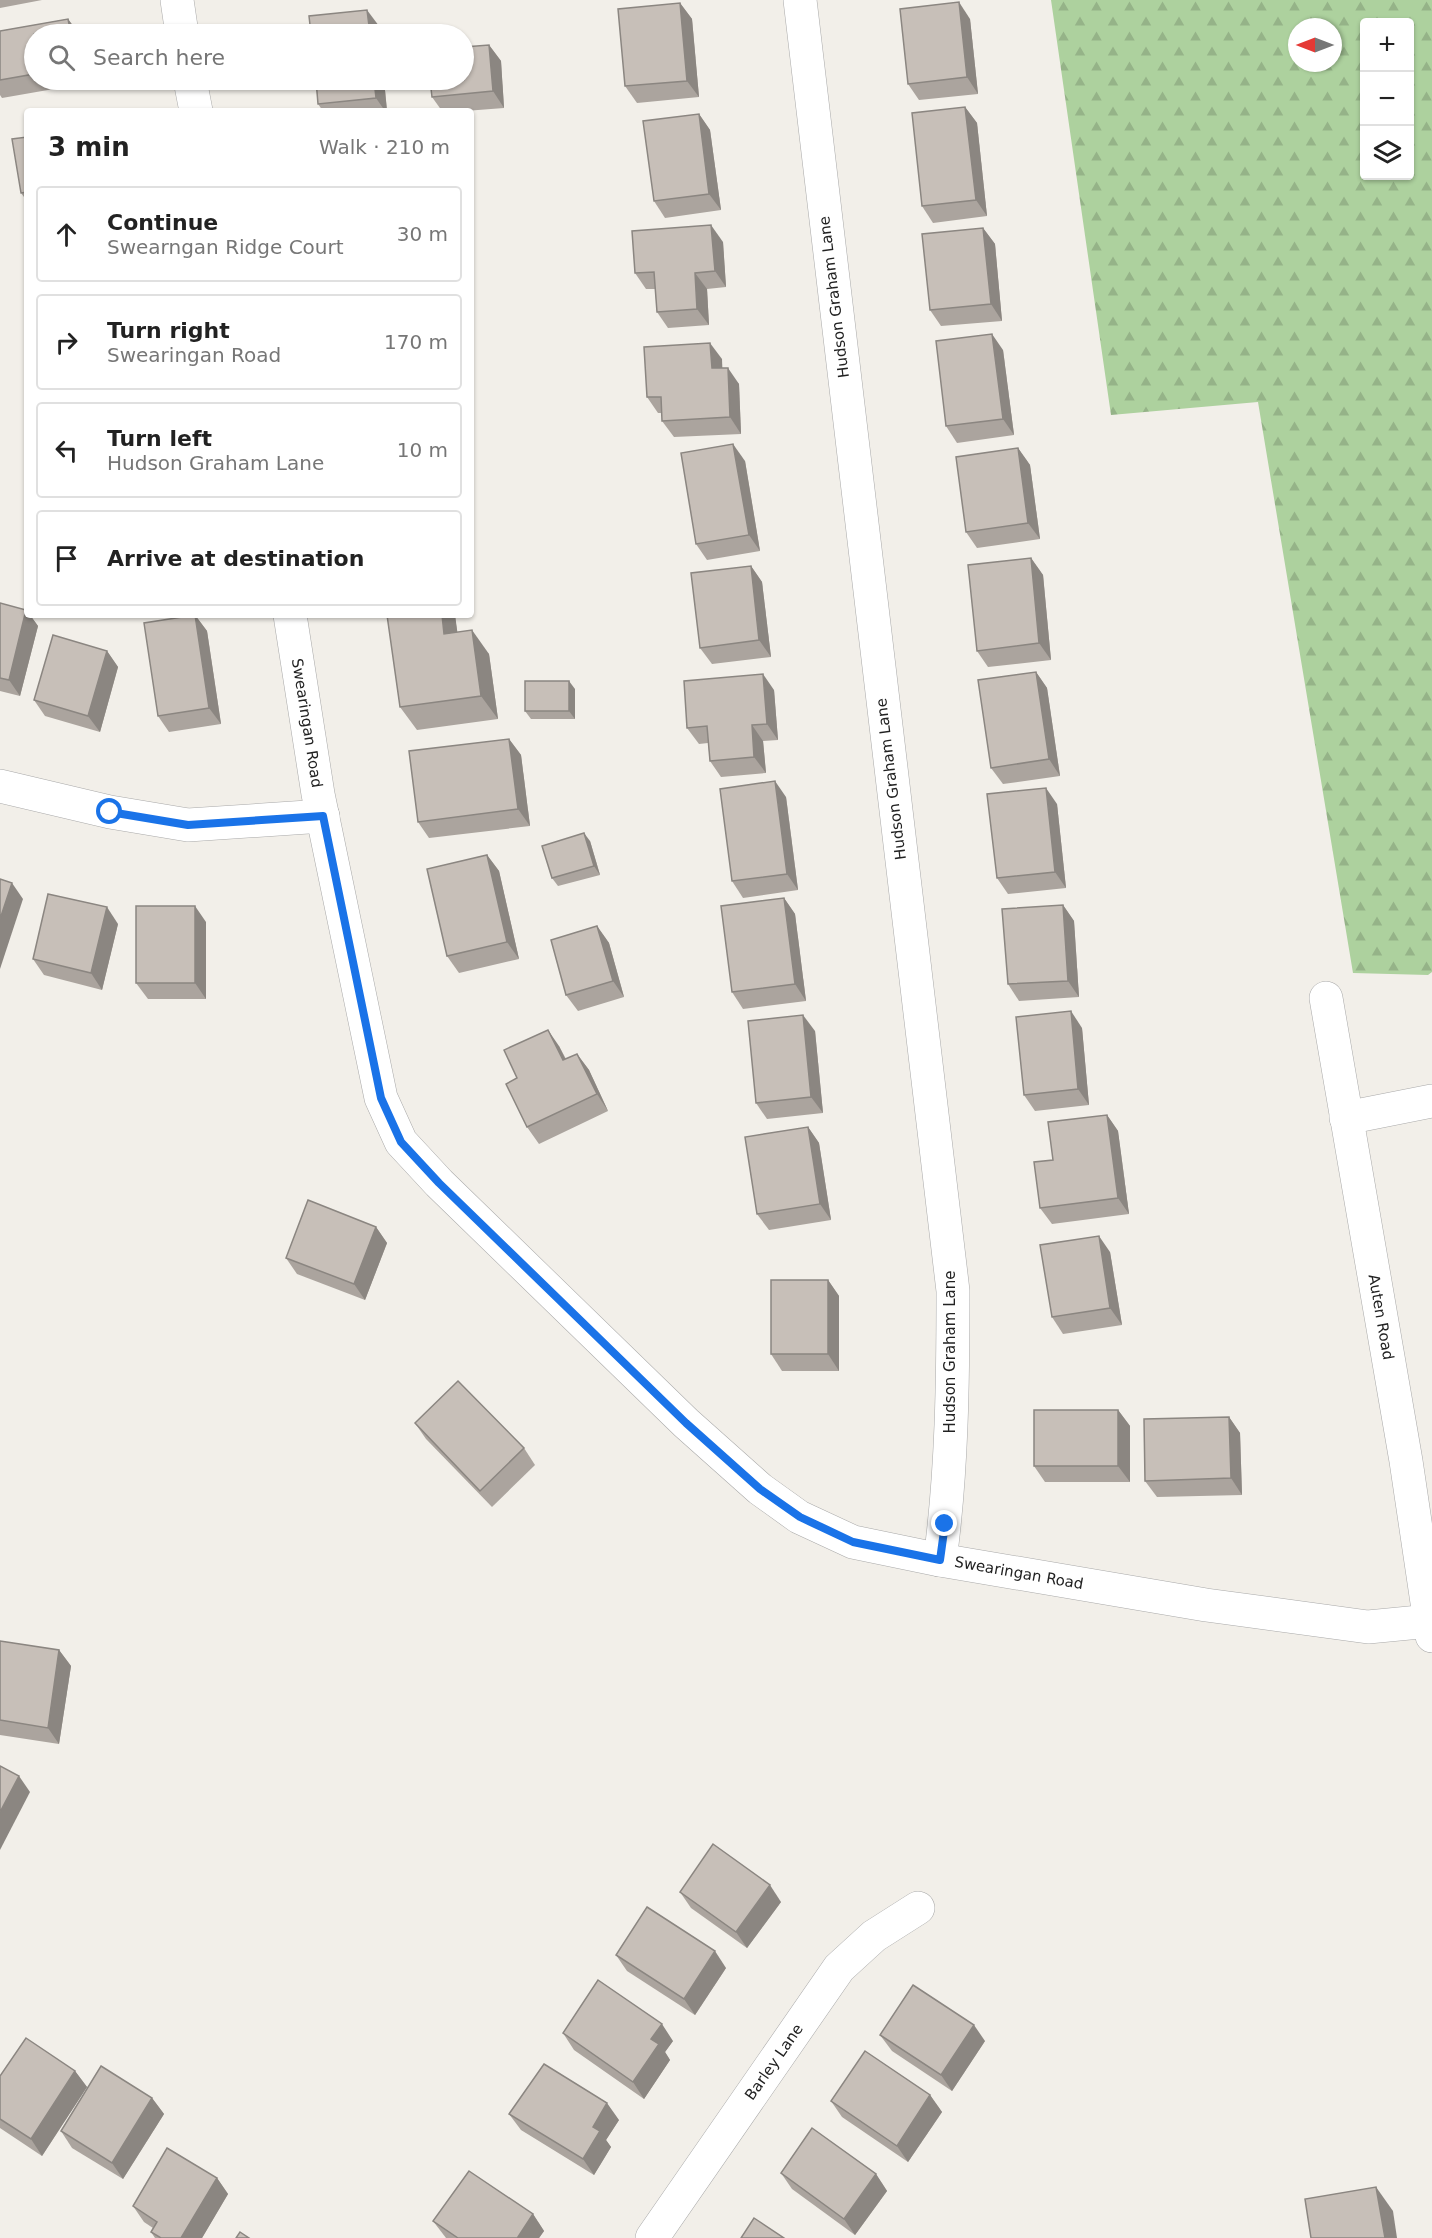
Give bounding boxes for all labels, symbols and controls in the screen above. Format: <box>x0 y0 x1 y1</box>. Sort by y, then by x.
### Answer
north arrow <box>1288 18 1342 72</box>
map controls <box>1360 18 1414 180</box>
button: + <box>1360 18 1414 72</box>
search box <box>24 24 474 90</box>
icon: search <box>45 41 78 74</box>
text: Search here <box>93 45 225 70</box>
button: − <box>1360 72 1414 126</box>
button: layers <box>1360 126 1414 180</box>
text: 3 min <box>48 132 130 162</box>
text: Walk · 210 m <box>319 135 450 159</box>
text: Continue <box>107 210 218 235</box>
street label: Hudson Graham Lane <box>815 215 853 379</box>
icon: ahead <box>50 218 83 251</box>
text: 30 m <box>397 222 448 246</box>
text: Swearngan Ridge Court <box>107 235 344 259</box>
text: Turn right <box>107 318 230 343</box>
icon: right <box>50 326 83 359</box>
text: 170 m <box>384 330 448 354</box>
text: Swearingan Road <box>107 343 281 367</box>
text: Turn left <box>107 426 212 451</box>
icon: left <box>50 434 83 467</box>
text: 10 m <box>397 438 448 462</box>
text: Hudson Graham Lane <box>107 451 324 475</box>
icon: arrive <box>50 542 83 575</box>
text: Arrive at destination <box>107 546 364 571</box>
street label: Swearingan Road <box>288 657 326 789</box>
street label: Hudson Graham Lane <box>872 697 910 861</box>
route start <box>96 798 122 824</box>
street label: Hudson Graham Lane <box>941 1271 959 1433</box>
street label: Auten Road <box>1365 1273 1397 1361</box>
route end <box>931 1510 957 1536</box>
street label: Swearingan Road <box>953 1553 1085 1593</box>
street label: Barley Lane <box>741 2020 807 2104</box>

